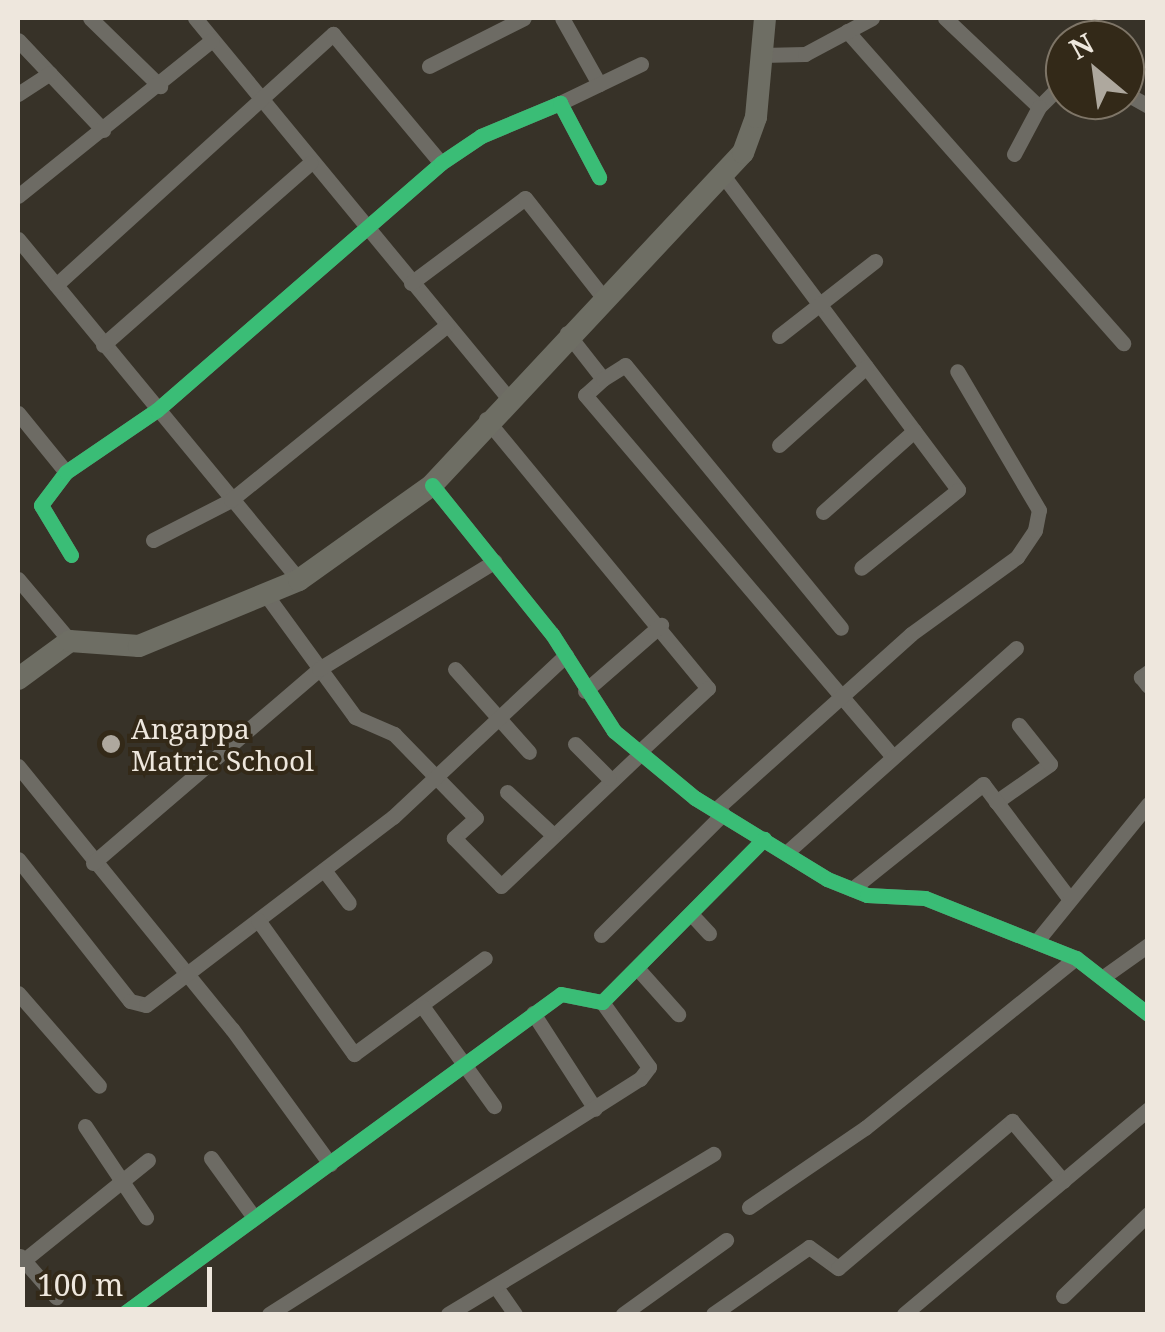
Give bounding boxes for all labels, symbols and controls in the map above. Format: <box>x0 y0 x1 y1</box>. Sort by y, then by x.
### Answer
north arrow <box>1045 20 1145 120</box>
text: N <box>1063 24 1100 67</box>
place label: Angappa Matric School <box>131 711 314 777</box>
marker: Angappa Matric School <box>100 733 122 755</box>
scale bar <box>25 1247 218 1309</box>
text: 100 m <box>37 1264 123 1305</box>

